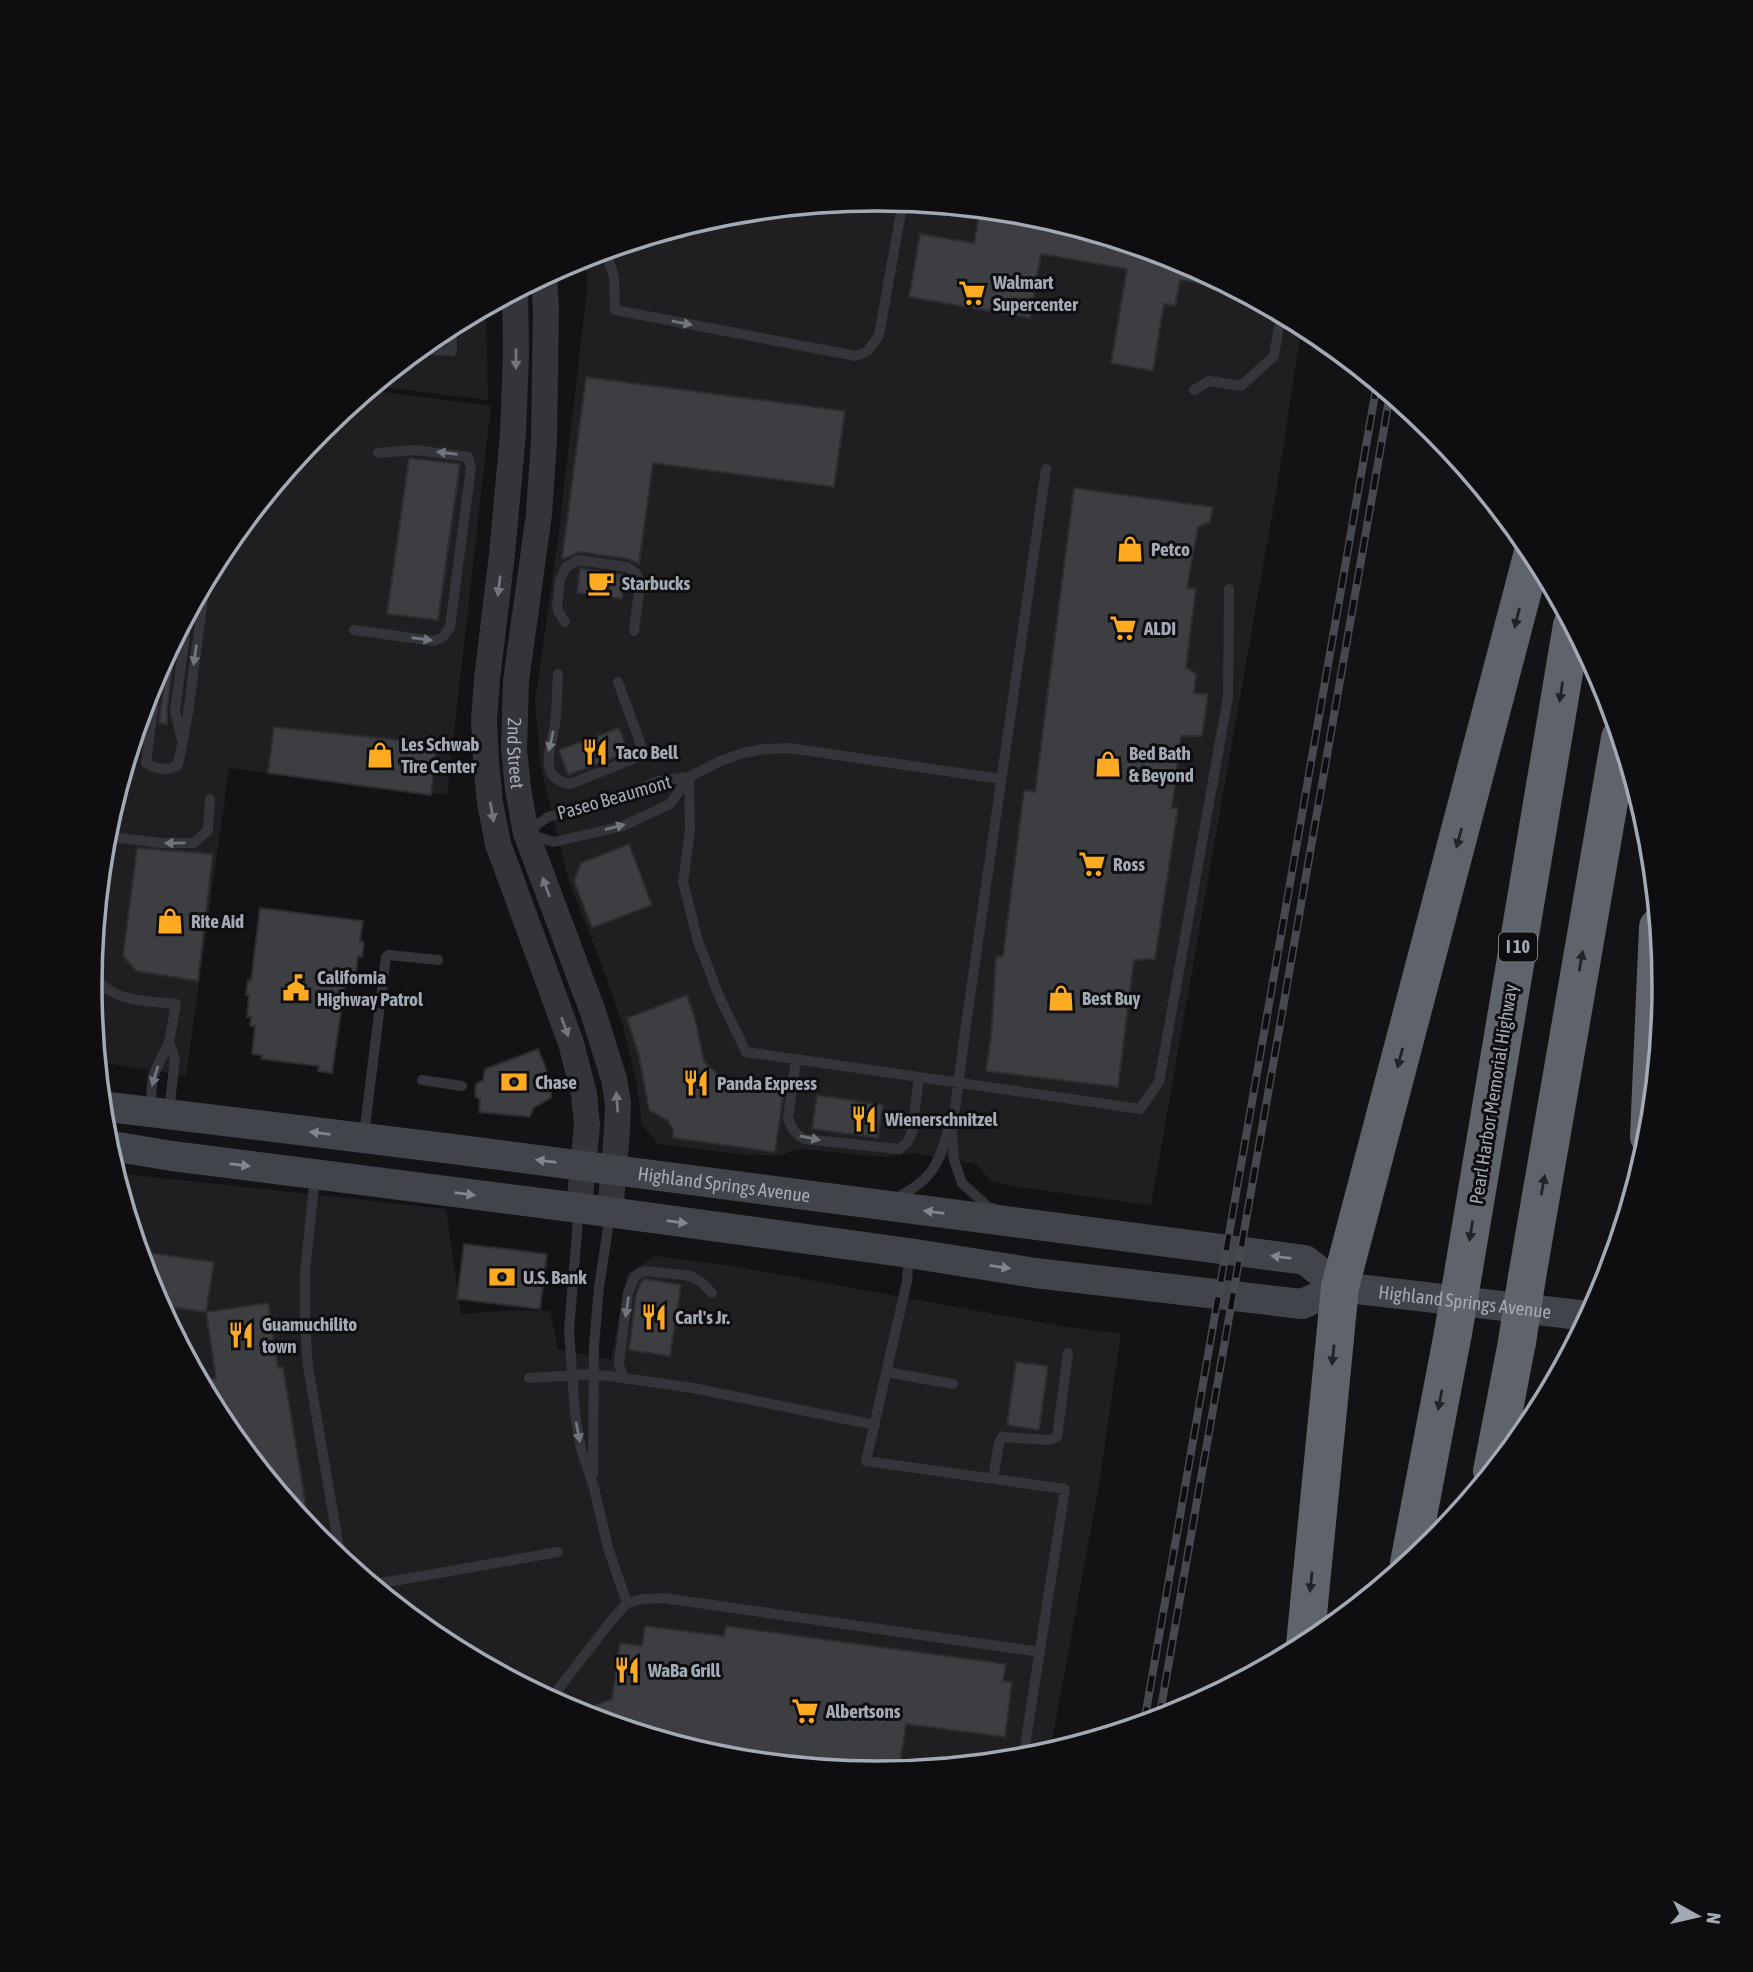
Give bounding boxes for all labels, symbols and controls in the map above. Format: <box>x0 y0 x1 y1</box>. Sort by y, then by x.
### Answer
place label: Walmart Supercenter <box>992 271 1078 315</box>
supermarket icon: Walmart Supercenter <box>957 278 987 308</box>
one-way arrow <box>671 317 693 328</box>
one-way arrow <box>510 348 522 370</box>
one-way arrow <box>436 448 458 459</box>
shop icon: Petco <box>1115 534 1145 564</box>
place label: Petco <box>1151 538 1190 560</box>
cafe icon: Starbucks <box>586 568 616 598</box>
place label: Starbucks <box>622 572 690 594</box>
one-way arrow <box>493 575 504 597</box>
one-way arrow <box>1511 607 1522 629</box>
supermarket icon: ALDI <box>1108 613 1138 643</box>
place label: ALDI <box>1143 617 1176 639</box>
one-way arrow <box>411 634 433 645</box>
one-way arrow <box>190 644 201 666</box>
one-way arrow <box>1555 681 1566 703</box>
street label: 2nd Street <box>503 717 529 790</box>
one-way arrow <box>545 731 556 753</box>
place label: Les Schwab Tire Center <box>401 733 480 777</box>
restaurant icon: Taco Bell <box>580 737 610 767</box>
shop icon: Les Schwab Tire Center <box>365 740 395 770</box>
place label: Taco Bell <box>616 741 679 763</box>
place label: Bed Bath & Beyond <box>1129 742 1194 786</box>
shop icon: Bed Bath & Beyond <box>1093 749 1123 779</box>
street label: Paseo Beaumont <box>555 770 673 824</box>
one-way arrow <box>487 801 498 823</box>
one-way arrow <box>605 821 627 832</box>
one-way arrow <box>1453 828 1463 849</box>
one-way arrow <box>164 837 186 849</box>
supermarket icon: Ross <box>1077 849 1107 879</box>
place label: Ross <box>1113 853 1145 875</box>
one-way arrow <box>540 876 551 897</box>
shop icon: Rite Aid <box>155 906 185 936</box>
place label: Rite Aid <box>191 910 244 932</box>
road number: I 10 <box>1499 932 1537 962</box>
one-way arrow <box>1576 950 1587 972</box>
place label: California Highway Patrol <box>317 966 424 1010</box>
public building icon: California Highway Patrol <box>281 973 311 1003</box>
street label: Pearl Harbor Memorial Highway <box>1465 982 1521 1206</box>
shop icon: Best Buy <box>1046 983 1076 1013</box>
place label: Best Buy <box>1082 987 1141 1009</box>
one-way arrow <box>560 1017 571 1038</box>
one-way arrow <box>1395 1048 1405 1069</box>
one-way arrow <box>150 1065 160 1086</box>
bank icon: Chase <box>499 1067 529 1097</box>
restaurant icon: Panda Express <box>681 1068 711 1098</box>
place label: Chase <box>535 1071 577 1093</box>
place label: Panda Express <box>717 1072 817 1094</box>
one-way arrow <box>611 1091 622 1113</box>
restaurant icon: Wienerschnitzel <box>849 1104 879 1134</box>
place label: Wienerschnitzel <box>884 1108 999 1130</box>
one-way arrow <box>309 1127 331 1138</box>
one-way arrow <box>799 1133 821 1144</box>
one-way arrow <box>535 1156 557 1167</box>
one-way arrow <box>229 1160 251 1171</box>
street label: Highland Springs Avenue <box>636 1162 812 1206</box>
one-way arrow <box>1538 1174 1549 1196</box>
one-way arrow <box>455 1188 477 1199</box>
one-way arrow <box>923 1206 945 1217</box>
one-way arrow <box>667 1217 689 1228</box>
one-way arrow <box>1465 1220 1476 1242</box>
one-way arrow <box>1270 1252 1292 1263</box>
bank icon: U.S. Bank <box>487 1262 517 1292</box>
one-way arrow <box>989 1262 1011 1273</box>
place label: U.S. Bank <box>523 1266 587 1288</box>
street label: Highland Springs Avenue <box>1377 1281 1553 1323</box>
one-way arrow <box>621 1296 632 1318</box>
restaurant icon: Carl's Jr. <box>639 1302 669 1332</box>
place label: Carl's Jr. <box>675 1306 730 1328</box>
place label: Guamuchilito town <box>261 1313 357 1357</box>
restaurant icon: Guamuchilito town <box>226 1320 256 1350</box>
one-way arrow <box>1327 1345 1338 1367</box>
one-way arrow <box>1435 1389 1446 1411</box>
one-way arrow <box>573 1421 584 1443</box>
one-way arrow <box>1305 1571 1316 1593</box>
restaurant icon: WaBa Grill <box>612 1655 642 1685</box>
place label: WaBa Grill <box>647 1659 722 1681</box>
supermarket icon: Albertsons <box>790 1696 820 1726</box>
place label: Albertsons <box>825 1700 901 1722</box>
north arrow <box>1662 1881 1732 1951</box>
text: N <box>1702 1911 1726 1925</box>

